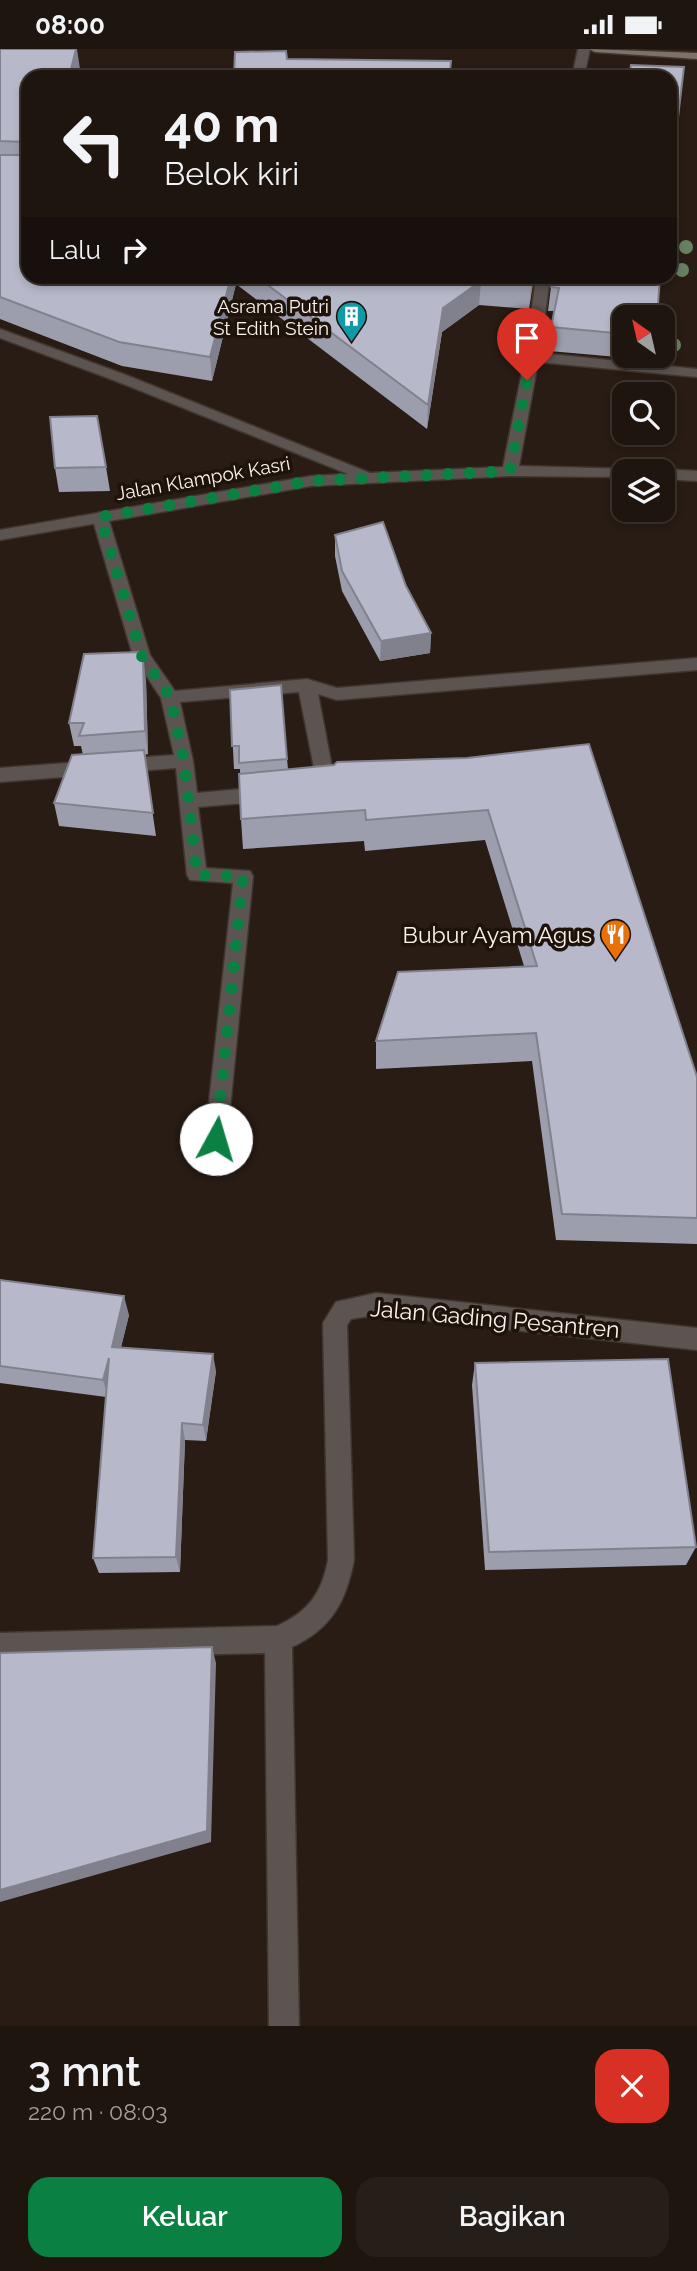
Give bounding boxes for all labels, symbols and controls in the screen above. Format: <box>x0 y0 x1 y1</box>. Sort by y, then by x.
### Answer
text: 08:00 <box>35 10 105 40</box>
text: 40 m <box>164 96 279 153</box>
icon: left <box>49 98 140 189</box>
text: Belok kiri <box>164 155 299 192</box>
icon: right <box>115 231 153 269</box>
text: Lalu <box>49 235 101 265</box>
place label: Asrama Putri St Edith Stein <box>213 295 329 339</box>
building icon: Asrama Putri St Edith Stein <box>335 300 369 344</box>
north arrow <box>612 305 676 367</box>
map controls <box>612 305 675 522</box>
pin <box>497 308 557 380</box>
icon: arrive <box>508 319 546 357</box>
button: search <box>612 382 675 445</box>
street label: Jalan Klampok Kasri <box>114 452 292 504</box>
button: layers <box>612 459 675 522</box>
restaurant icon: Bubur Ayam Agus <box>598 918 632 962</box>
place label: Bubur Ayam Agus <box>403 921 592 948</box>
position arrow <box>179 1102 253 1176</box>
street label: Jalan Gading Pesantren <box>369 1294 621 1343</box>
text: 3 mnt <box>28 2047 141 2096</box>
button: close <box>595 2049 669 2123</box>
text: 220 m · 08:03 <box>28 2098 168 2125</box>
button: Keluar <box>28 2177 342 2257</box>
button: Bagikan <box>356 2177 669 2257</box>

